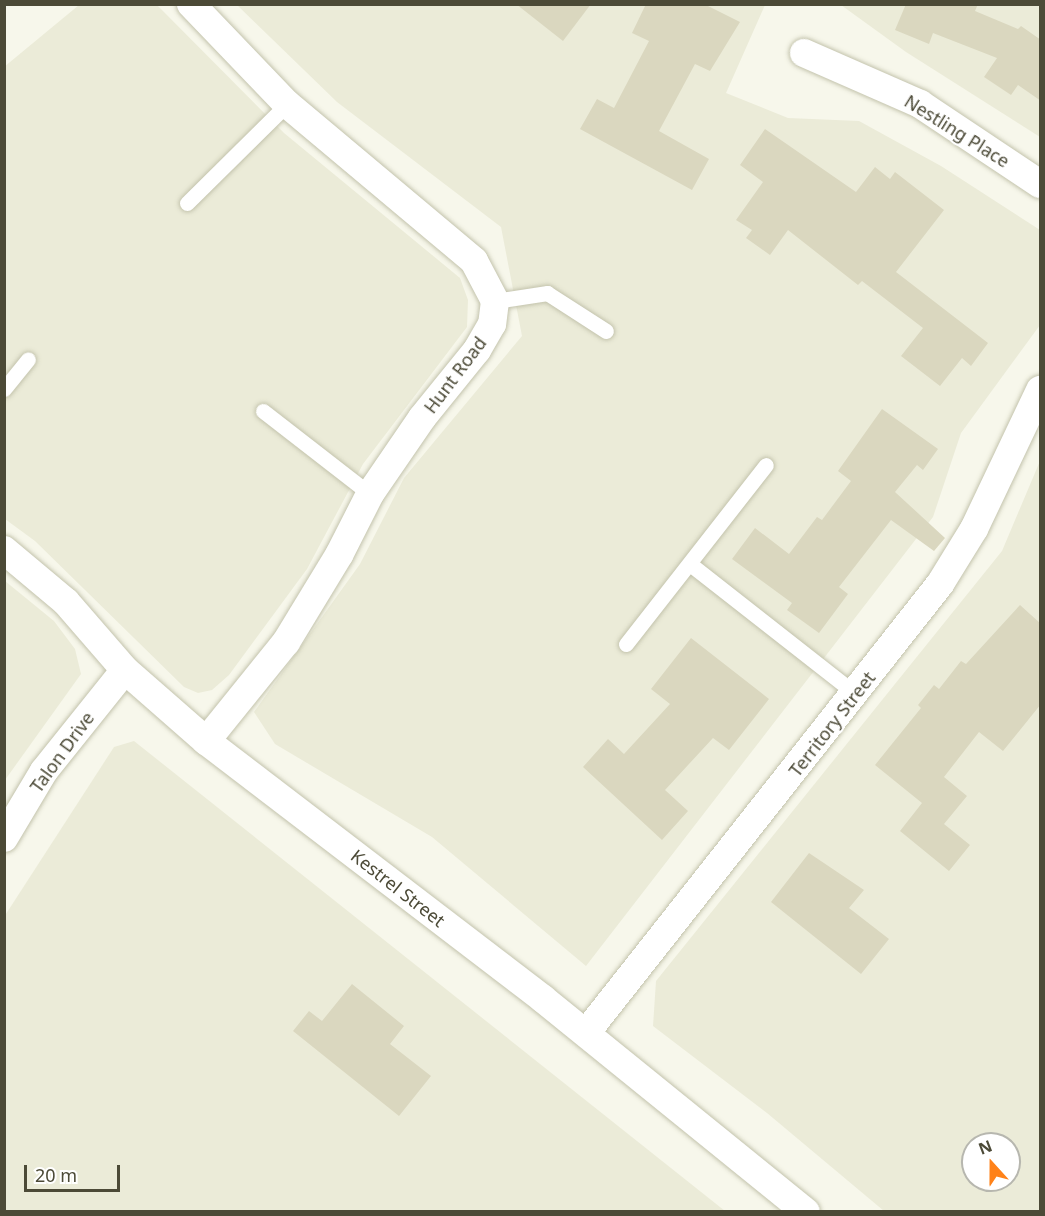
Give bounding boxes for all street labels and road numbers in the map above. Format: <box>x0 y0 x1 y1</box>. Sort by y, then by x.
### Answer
street label: Nestling Place <box>901 90 1013 172</box>
street label: Hunt Road <box>419 333 491 417</box>
street label: Territory Street <box>784 667 880 781</box>
street label: Talon Drive <box>25 707 99 797</box>
street label: Kestrel Street <box>347 845 449 931</box>

